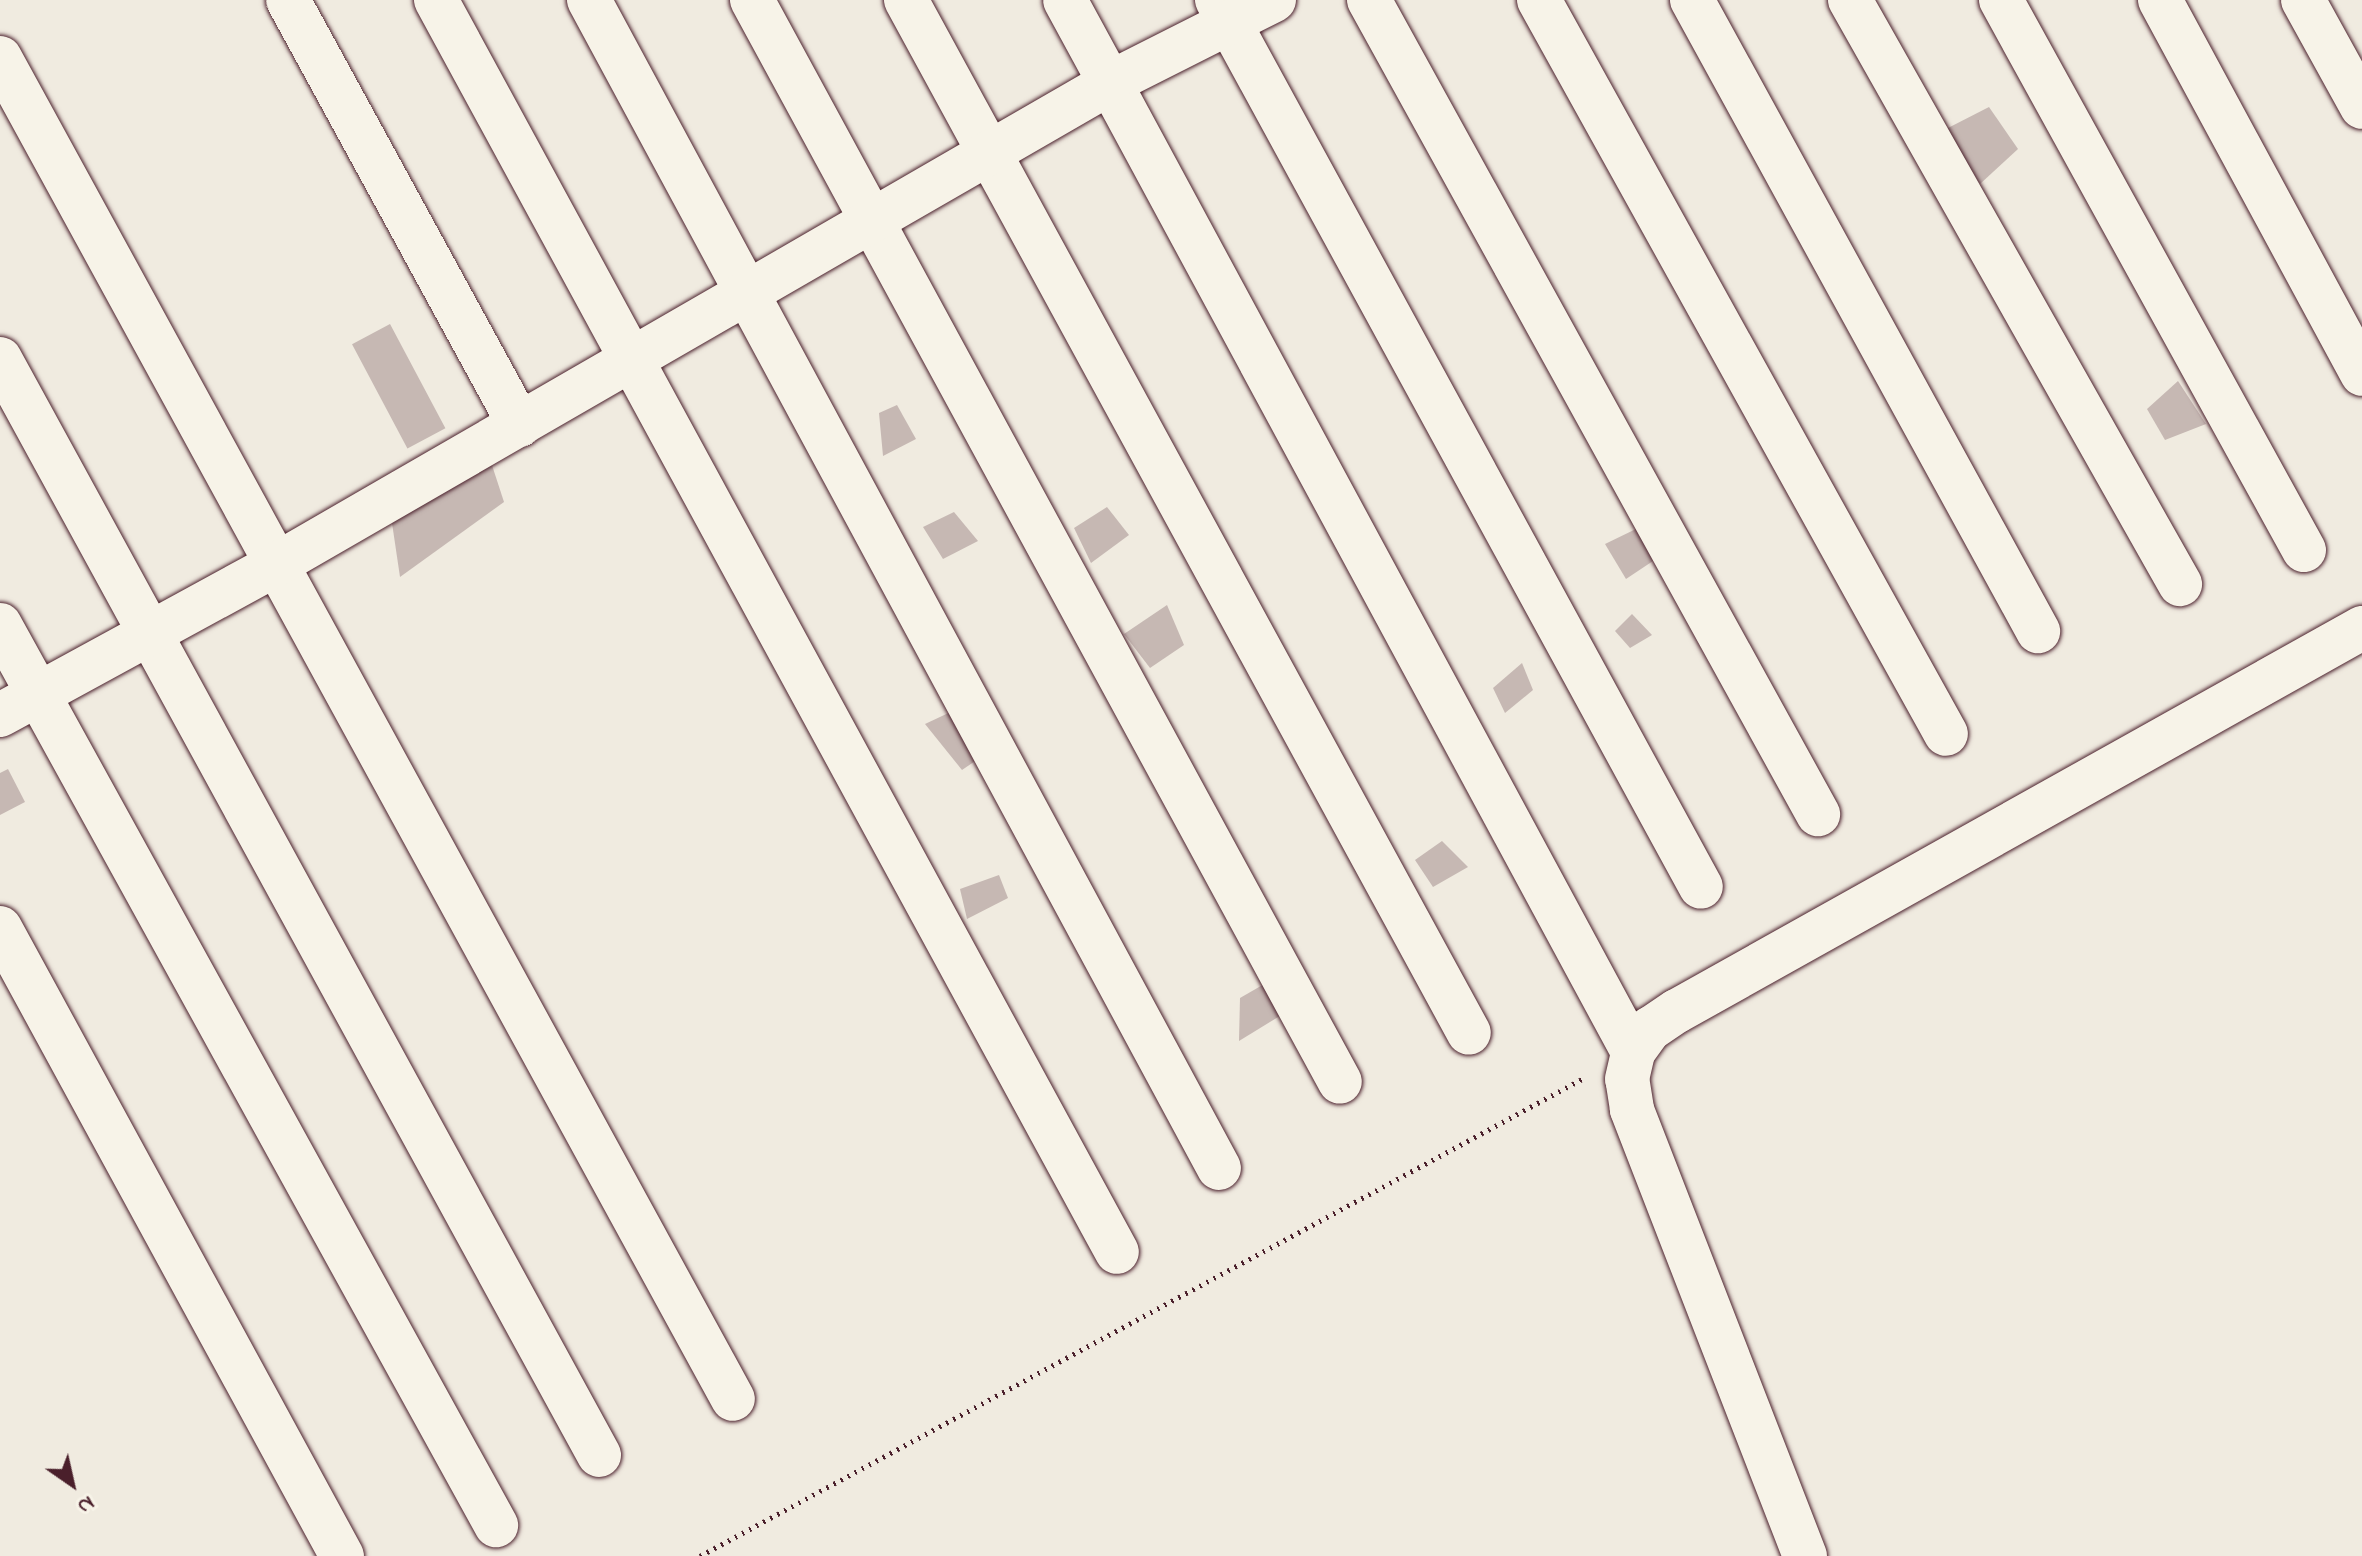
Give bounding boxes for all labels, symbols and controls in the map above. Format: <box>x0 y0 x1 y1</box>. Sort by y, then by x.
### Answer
north arrow <box>32 1444 112 1524</box>
text: N <box>70 1486 101 1521</box>

